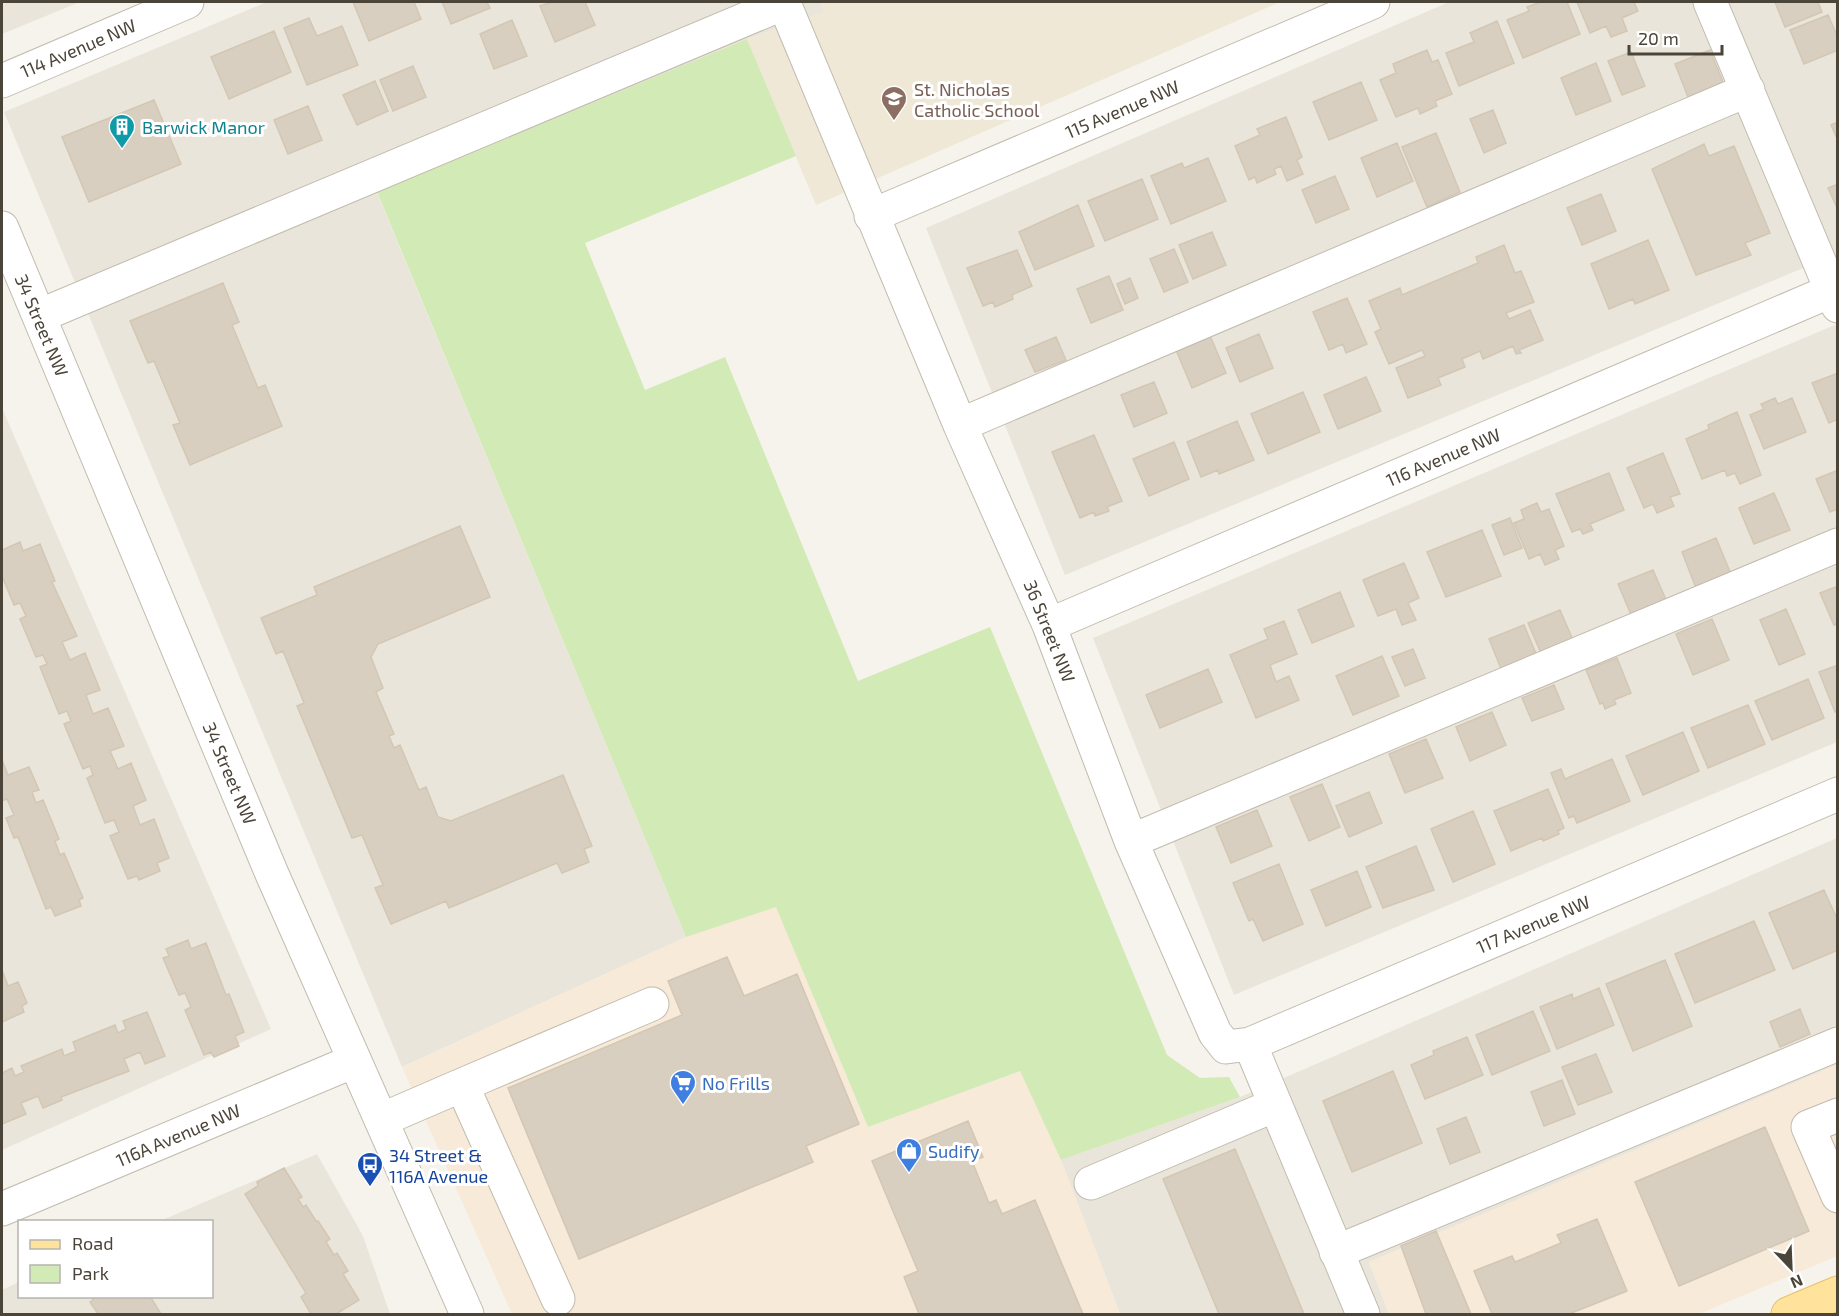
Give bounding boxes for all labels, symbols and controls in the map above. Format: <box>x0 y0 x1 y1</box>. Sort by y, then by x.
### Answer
street label: 114 Avenue NW <box>17 14 139 82</box>
scale bar <box>1629 18 1722 56</box>
text: 20 m <box>1638 27 1679 49</box>
street label: 115 Avenue NW <box>1062 75 1182 143</box>
place label: St. Nicholas Catholic School <box>914 78 1040 121</box>
school or university icon: St. Nicholas Catholic School <box>879 84 909 122</box>
building icon: Barwick Manor <box>107 112 137 150</box>
place label: Barwick Manor <box>142 116 265 138</box>
street label: 34 Street NW <box>11 271 73 379</box>
street label: 116 Avenue NW <box>1382 423 1504 491</box>
street label: 36 Street NW <box>1020 577 1080 685</box>
street label: 34 Street NW <box>199 719 261 827</box>
street label: 117 Avenue NW <box>1473 890 1593 958</box>
supermarket icon: No Frills <box>668 1068 698 1106</box>
place label: No Frills <box>702 1072 770 1094</box>
street label: 116A Avenue NW <box>112 1099 244 1171</box>
shop icon: Sudify <box>894 1136 924 1174</box>
place label: Sudify <box>928 1140 980 1162</box>
place label: 34 Street & 116A Avenue <box>389 1144 488 1187</box>
bus stop icon: 34 Street & 116A Avenue <box>355 1150 385 1188</box>
legend <box>18 1220 213 1298</box>
text: Road <box>72 1232 113 1254</box>
north arrow <box>1761 1238 1821 1298</box>
text: Park <box>72 1262 109 1284</box>
text: N <box>1788 1271 1806 1293</box>

